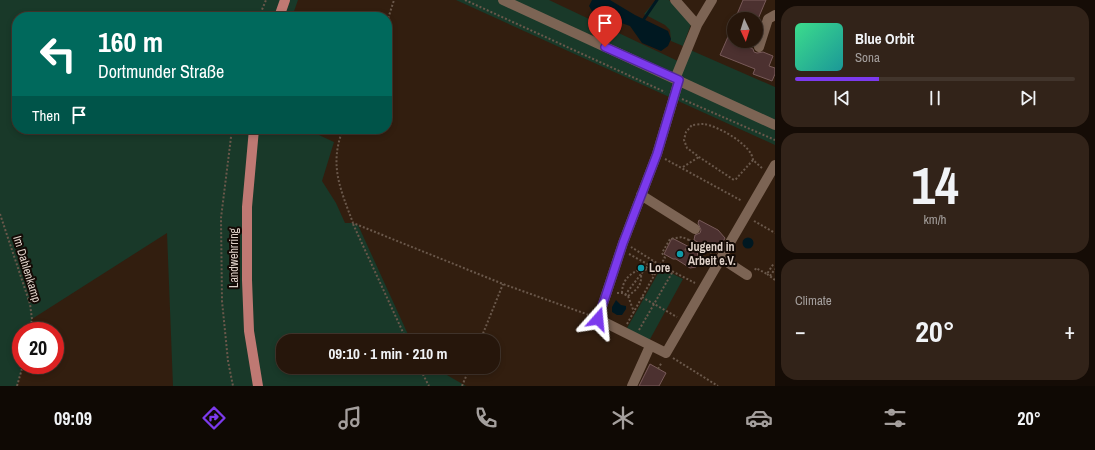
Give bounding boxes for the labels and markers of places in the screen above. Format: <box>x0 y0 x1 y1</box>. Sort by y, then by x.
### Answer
pin <box>588 6 622 47</box>
place label: Jugend in Arbeit e.V. <box>688 239 736 269</box>
marker: Jugend in Arbeit e.V. <box>675 249 685 259</box>
place label: Lore <box>649 260 671 276</box>
marker: Lore <box>636 263 646 273</box>

